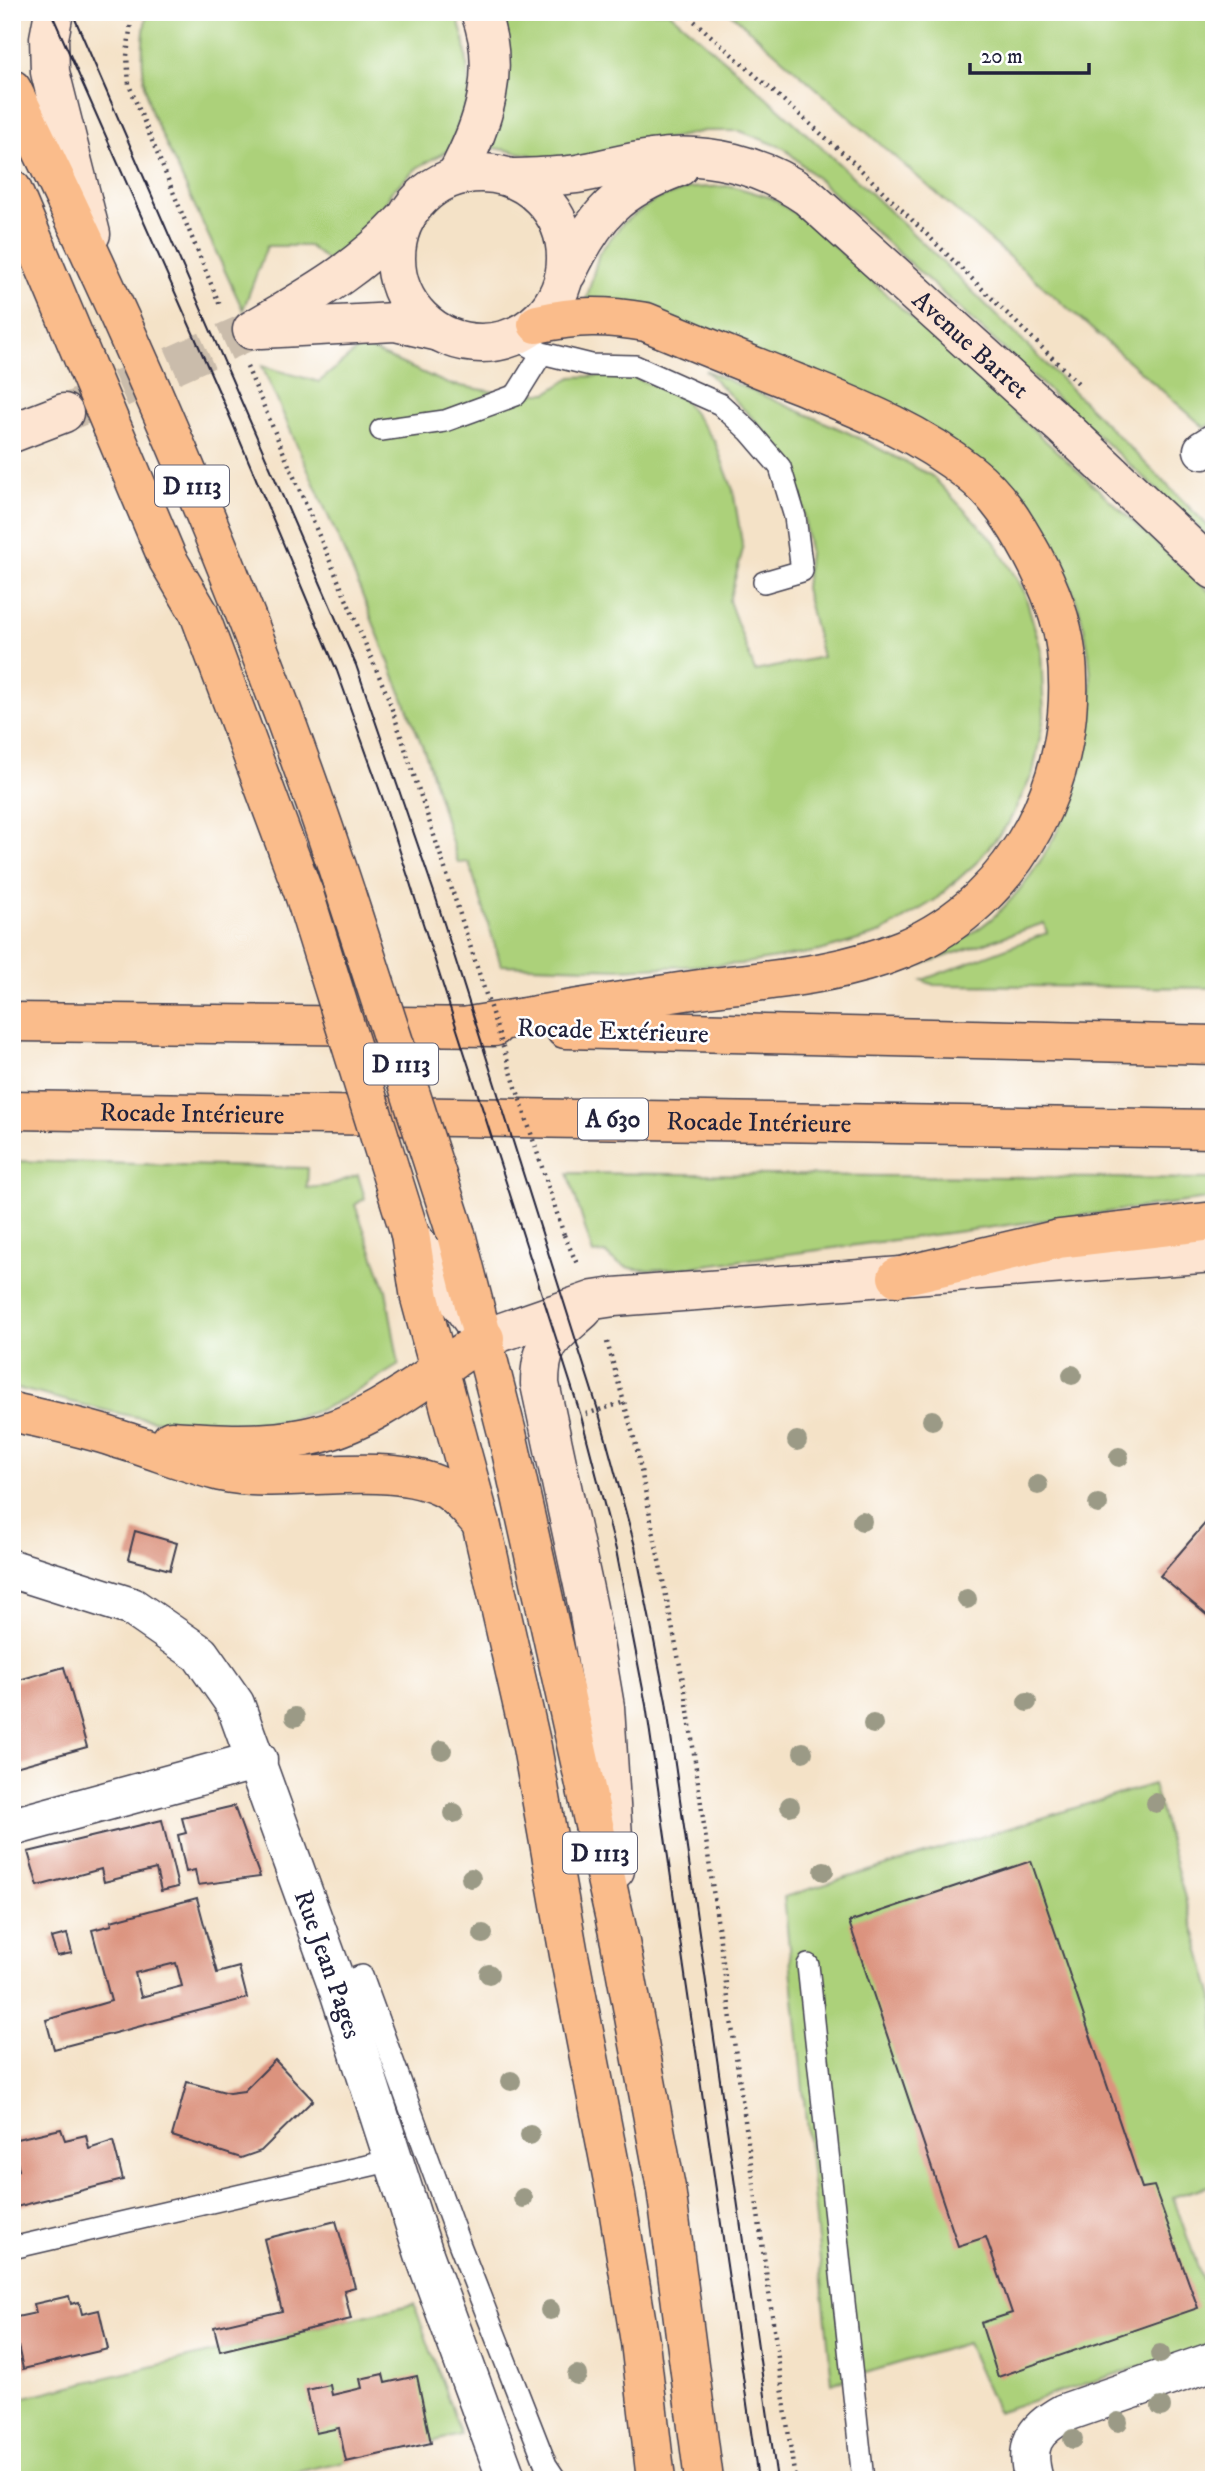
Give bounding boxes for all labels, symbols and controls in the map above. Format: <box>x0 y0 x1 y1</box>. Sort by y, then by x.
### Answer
scale bar <box>970 32 1090 76</box>
text: 20 m <box>981 44 1023 70</box>
street label: Avenue Barret <box>905 284 1036 407</box>
road number: D 1113 <box>155 466 229 506</box>
street label: Rocade Extérieure <box>517 1012 709 1051</box>
road number: D 1113 <box>364 1044 438 1084</box>
street label: Rocade Intérieure <box>99 1096 285 1132</box>
road number: A 630 <box>578 1098 648 1140</box>
street label: Rocade Intérieure <box>666 1105 852 1141</box>
road number: D 1113 <box>563 1832 637 1874</box>
street label: Rue Jean Pages <box>286 1886 368 2043</box>

